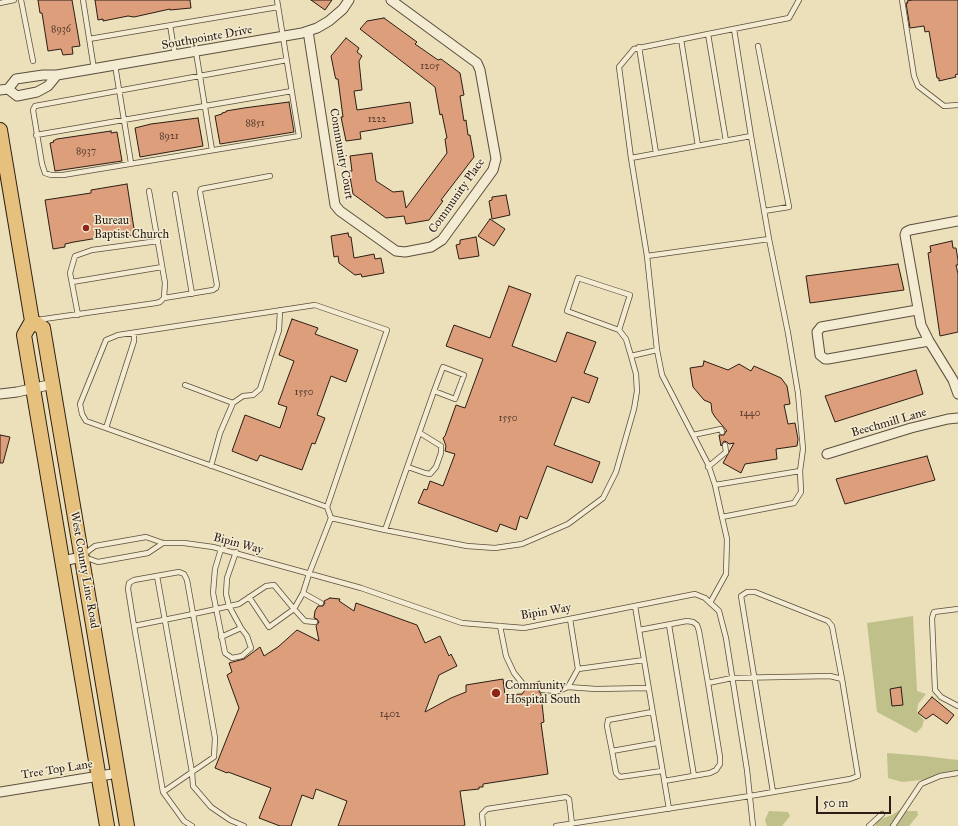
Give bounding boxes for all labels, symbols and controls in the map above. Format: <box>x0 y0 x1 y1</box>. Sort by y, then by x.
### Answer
street label: Southpointe Drive <box>161 23 253 53</box>
house number: 8936 <box>51 24 71 36</box>
house number: 1205 <box>420 61 440 73</box>
street label: Community Court <box>326 107 356 201</box>
house number: 1222 <box>368 114 386 126</box>
house number: 8851 <box>245 118 265 130</box>
house number: 8921 <box>159 131 179 143</box>
house number: 8937 <box>76 146 96 158</box>
street label: Community Place <box>426 156 488 236</box>
place label: Bureau Baptist Church <box>94 214 169 242</box>
marker: Bureau Baptist Church <box>81 223 91 233</box>
house number: 1550 <box>295 387 313 399</box>
street label: Beechmill Lane <box>850 405 928 441</box>
house number: 1440 <box>740 408 760 420</box>
house number: 1550 <box>499 413 517 425</box>
street label: West County Line Road <box>67 510 101 630</box>
street label: Bipin Way <box>212 530 264 558</box>
street label: Bipin Way <box>520 601 572 623</box>
place label: Community Hospital South <box>505 679 580 707</box>
marker: Community Hospital South <box>490 687 502 699</box>
house number: 1402 <box>380 709 400 721</box>
street label: Tree Top Lane <box>20 757 94 783</box>
scale bar <box>818 788 893 814</box>
text: 50 m <box>823 796 848 810</box>

